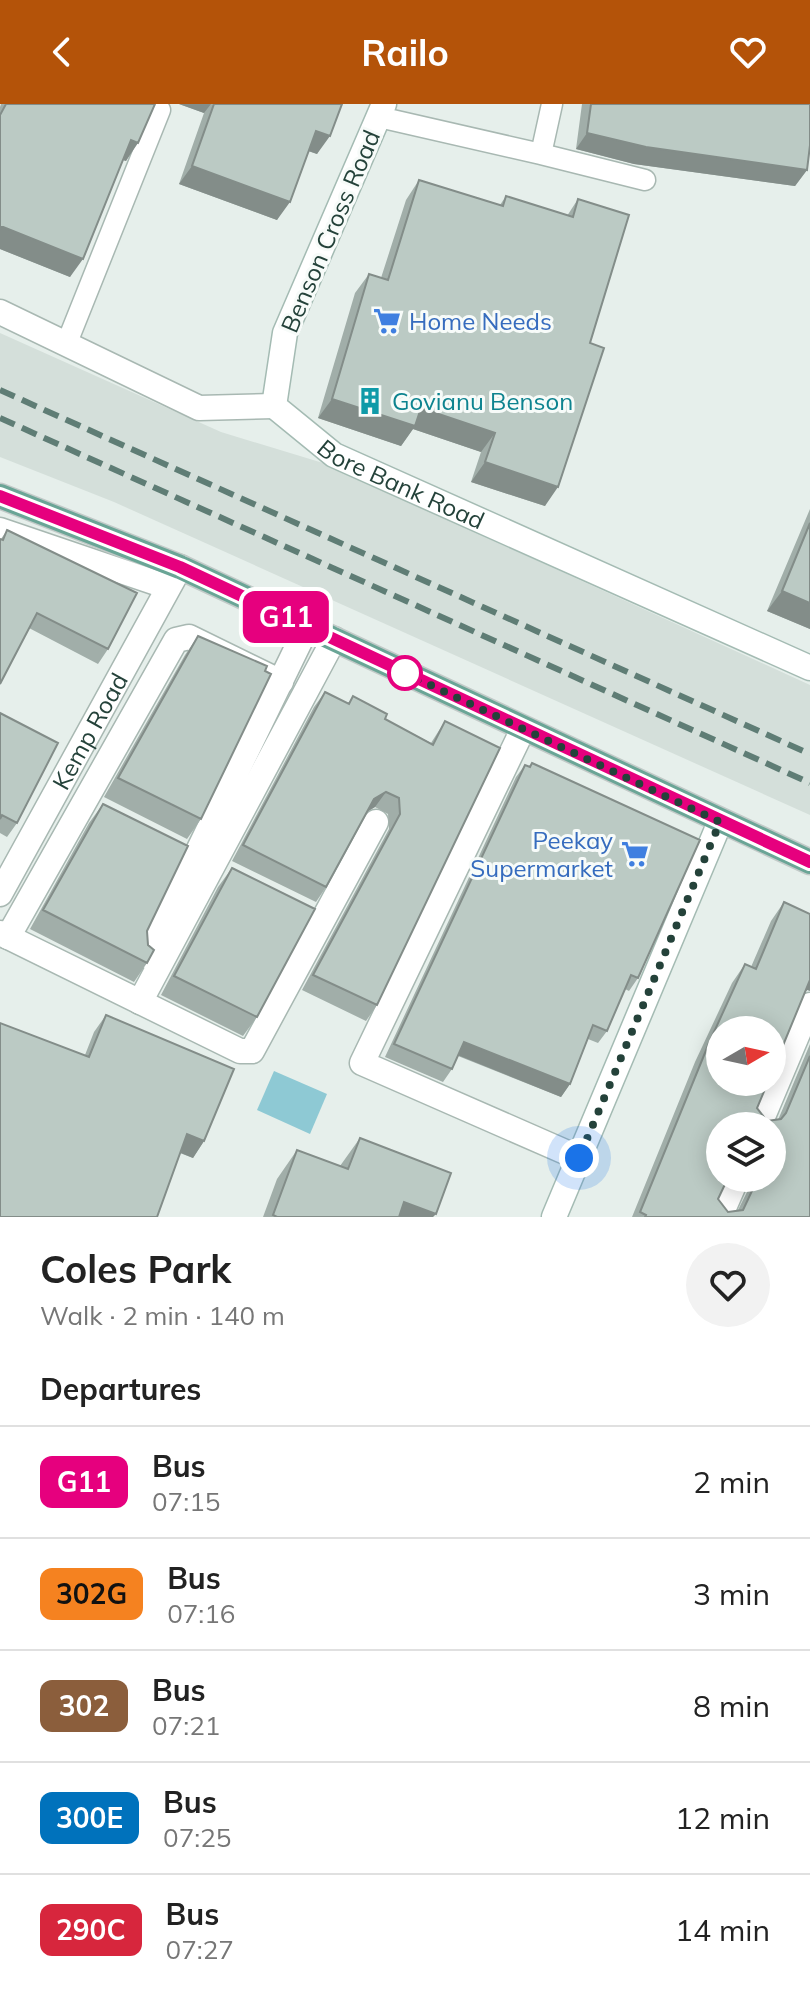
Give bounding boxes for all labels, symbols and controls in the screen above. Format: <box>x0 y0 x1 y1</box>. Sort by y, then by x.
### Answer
icon: back <box>40 30 84 74</box>
text: Railo <box>361 30 449 75</box>
icon: heart <box>726 30 770 74</box>
street label: Benson Cross Road <box>274 125 386 337</box>
supermarket icon: Home Needs <box>372 306 402 336</box>
place label: Home Needs <box>409 306 552 336</box>
building icon: Govianu Benson <box>355 386 385 416</box>
place label: Govianu Benson <box>392 386 573 416</box>
street label: Bore Bank Road <box>311 433 489 535</box>
line badge: G11 <box>240 591 332 643</box>
text: G11 <box>259 599 313 634</box>
unlabelled marker <box>388 656 422 690</box>
street label: Kemp Road <box>46 667 134 795</box>
place label: Peekay Supermarket <box>470 825 613 883</box>
supermarket icon: Peekay Supermarket <box>620 839 650 869</box>
north arrow <box>706 1016 786 1096</box>
map controls <box>706 1016 786 1192</box>
button: layers <box>706 1112 786 1192</box>
your location <box>559 1138 599 1178</box>
button: heart <box>686 1243 770 1327</box>
text: Coles Park <box>40 1245 231 1293</box>
text: Walk · 2 min · 140 m <box>40 1299 285 1332</box>
text: Departures <box>40 1370 201 1408</box>
text: Bus <box>152 1447 206 1485</box>
text: 2 min <box>693 1463 770 1501</box>
text: G11 <box>57 1464 111 1499</box>
text: 07:15 <box>152 1485 220 1518</box>
text: Bus <box>167 1559 221 1597</box>
text: 3 min <box>693 1575 770 1613</box>
text: 302G <box>56 1576 127 1611</box>
text: 07:16 <box>167 1597 235 1630</box>
text: Bus <box>152 1671 206 1709</box>
text: 8 min <box>693 1687 770 1725</box>
text: 302 <box>59 1688 109 1723</box>
text: 07:21 <box>152 1709 220 1742</box>
text: Bus <box>163 1783 217 1821</box>
text: 12 min <box>675 1799 770 1837</box>
text: 300E <box>56 1800 123 1835</box>
text: 07:25 <box>163 1821 231 1854</box>
text: Bus <box>166 1895 219 1933</box>
text: 14 min <box>675 1911 770 1949</box>
text: 290C <box>56 1912 126 1947</box>
text: 07:27 <box>166 1933 234 1966</box>

